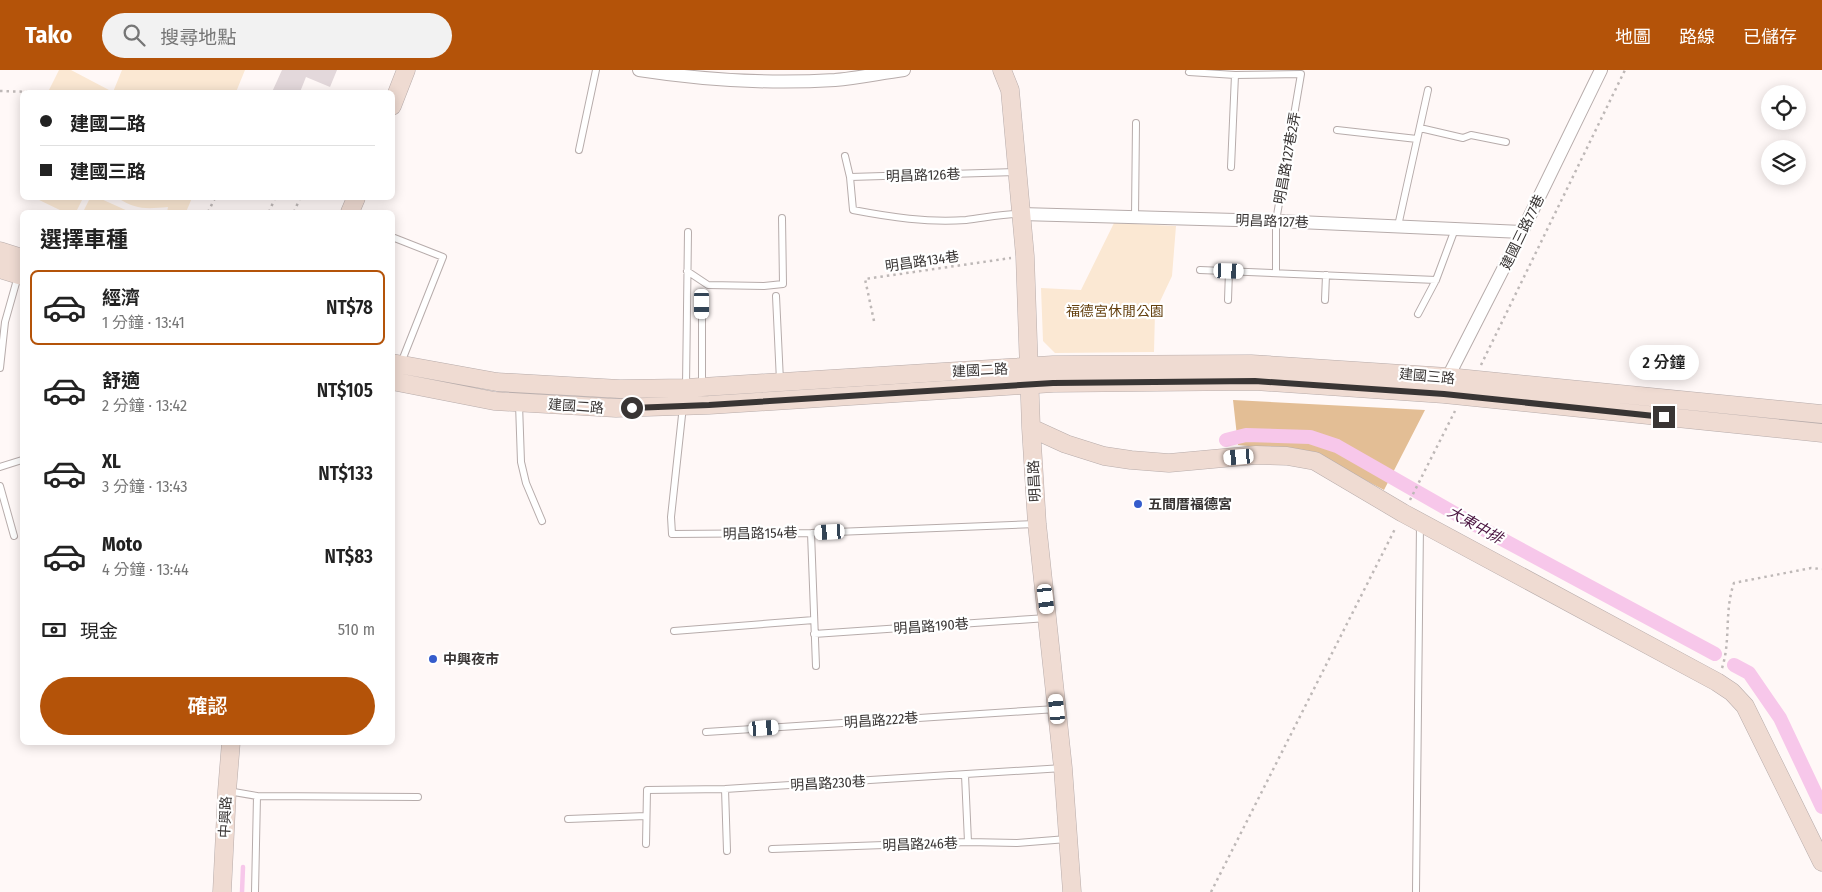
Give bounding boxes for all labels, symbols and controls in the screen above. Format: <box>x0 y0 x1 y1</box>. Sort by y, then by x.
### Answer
search box <box>102 13 452 58</box>
text: Tako <box>25 21 72 49</box>
icon: search <box>120 21 148 49</box>
text: 搜尋地點 <box>160 26 236 49</box>
text: 地圖 <box>1615 26 1651 48</box>
text: 路線 <box>1679 26 1715 48</box>
text: 已儲存 <box>1743 26 1797 48</box>
map controls <box>1761 85 1806 185</box>
button: locate <box>1761 85 1806 130</box>
street label: 明昌路127巷2弄 <box>1271 111 1304 206</box>
text: 建國二路 <box>70 112 146 135</box>
button: layers <box>1761 140 1806 185</box>
text: 建國三路 <box>70 160 146 183</box>
street label: 明昌路126巷 <box>885 166 961 185</box>
street label: 建國三路77巷 <box>1497 192 1548 273</box>
street label: 明昌路127巷 <box>1235 212 1309 231</box>
text: 選擇車種 <box>40 226 128 253</box>
street label: 明昌路134巷 <box>884 248 960 275</box>
car <box>1213 263 1244 279</box>
icon: car <box>42 285 87 330</box>
text: 經濟 <box>102 286 140 309</box>
car <box>694 289 709 319</box>
text: NT$78 <box>326 296 373 319</box>
park label: 福德宮休閒公園 <box>1066 303 1164 320</box>
text: 1 分鐘 · 13:41 <box>102 313 185 332</box>
callout: 2 分鐘 <box>1629 344 1699 380</box>
text: 2 分鐘 <box>1643 353 1685 372</box>
street label: 建國二路 <box>952 361 1008 380</box>
street label: 建國三路 <box>1398 366 1456 387</box>
icon: car <box>42 368 87 413</box>
text: 舒適 <box>102 369 140 392</box>
text: NT$105 <box>317 379 373 402</box>
text: 2 分鐘 · 13:42 <box>102 396 187 415</box>
street label: 建國二路 <box>547 396 604 417</box>
route start <box>621 397 643 419</box>
route end <box>1653 406 1675 428</box>
car <box>1223 448 1254 466</box>
text: XL <box>102 450 121 473</box>
icon: car <box>42 451 87 496</box>
street label: 明昌路 <box>1025 460 1044 502</box>
text: NT$133 <box>318 462 373 485</box>
text: 3 分鐘 · 13:43 <box>102 477 187 496</box>
place label: 五間厝福德宮 <box>1148 496 1232 513</box>
marker: 五間厝福德宮 <box>1132 498 1144 510</box>
water label: 大東中排 <box>1444 503 1507 548</box>
street label: 明昌路154巷 <box>723 524 797 543</box>
car <box>814 524 845 540</box>
text: Moto <box>102 533 142 556</box>
icon: car <box>42 534 87 579</box>
text: NT$83 <box>325 545 373 568</box>
text: 4 分鐘 · 13:44 <box>102 560 189 579</box>
car <box>1036 583 1055 615</box>
street label: 明昌路190巷 <box>893 615 969 638</box>
icon: cash <box>40 616 68 644</box>
text: 現金 <box>80 620 118 643</box>
text: 510 m <box>338 620 375 639</box>
place label: 中興夜市 <box>443 651 499 668</box>
marker: 中興夜市 <box>427 653 439 665</box>
button: 確認 <box>40 677 375 735</box>
car <box>1047 693 1066 725</box>
street label: 明昌路222巷 <box>843 709 919 732</box>
car <box>748 719 779 737</box>
street label: 明昌路230巷 <box>790 773 866 794</box>
street label: 中興路 <box>216 796 235 838</box>
street label: 明昌路246巷 <box>882 835 958 854</box>

